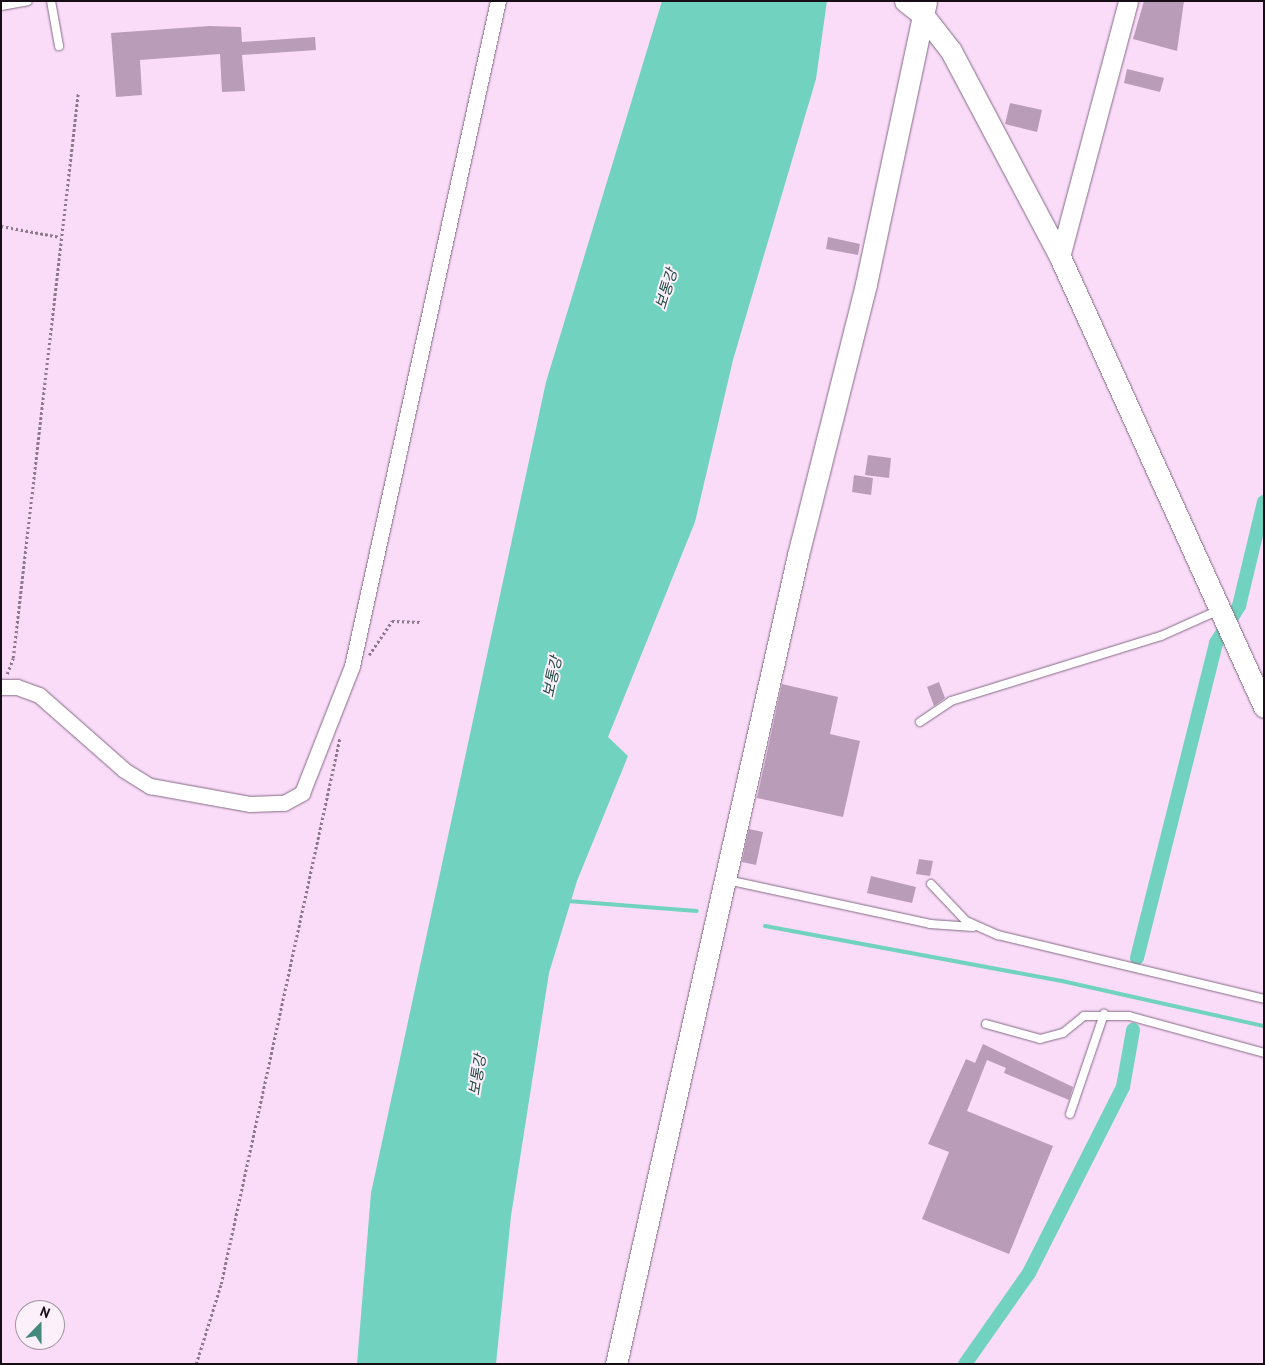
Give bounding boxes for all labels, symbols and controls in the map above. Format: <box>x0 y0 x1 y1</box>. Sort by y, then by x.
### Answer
water label: 보통강 <box>651 267 681 311</box>
water label: 보통강 <box>539 655 565 699</box>
water label: 보통강 <box>465 1053 489 1097</box>
north arrow <box>15 1300 65 1350</box>
text: N <box>38 1302 53 1322</box>

